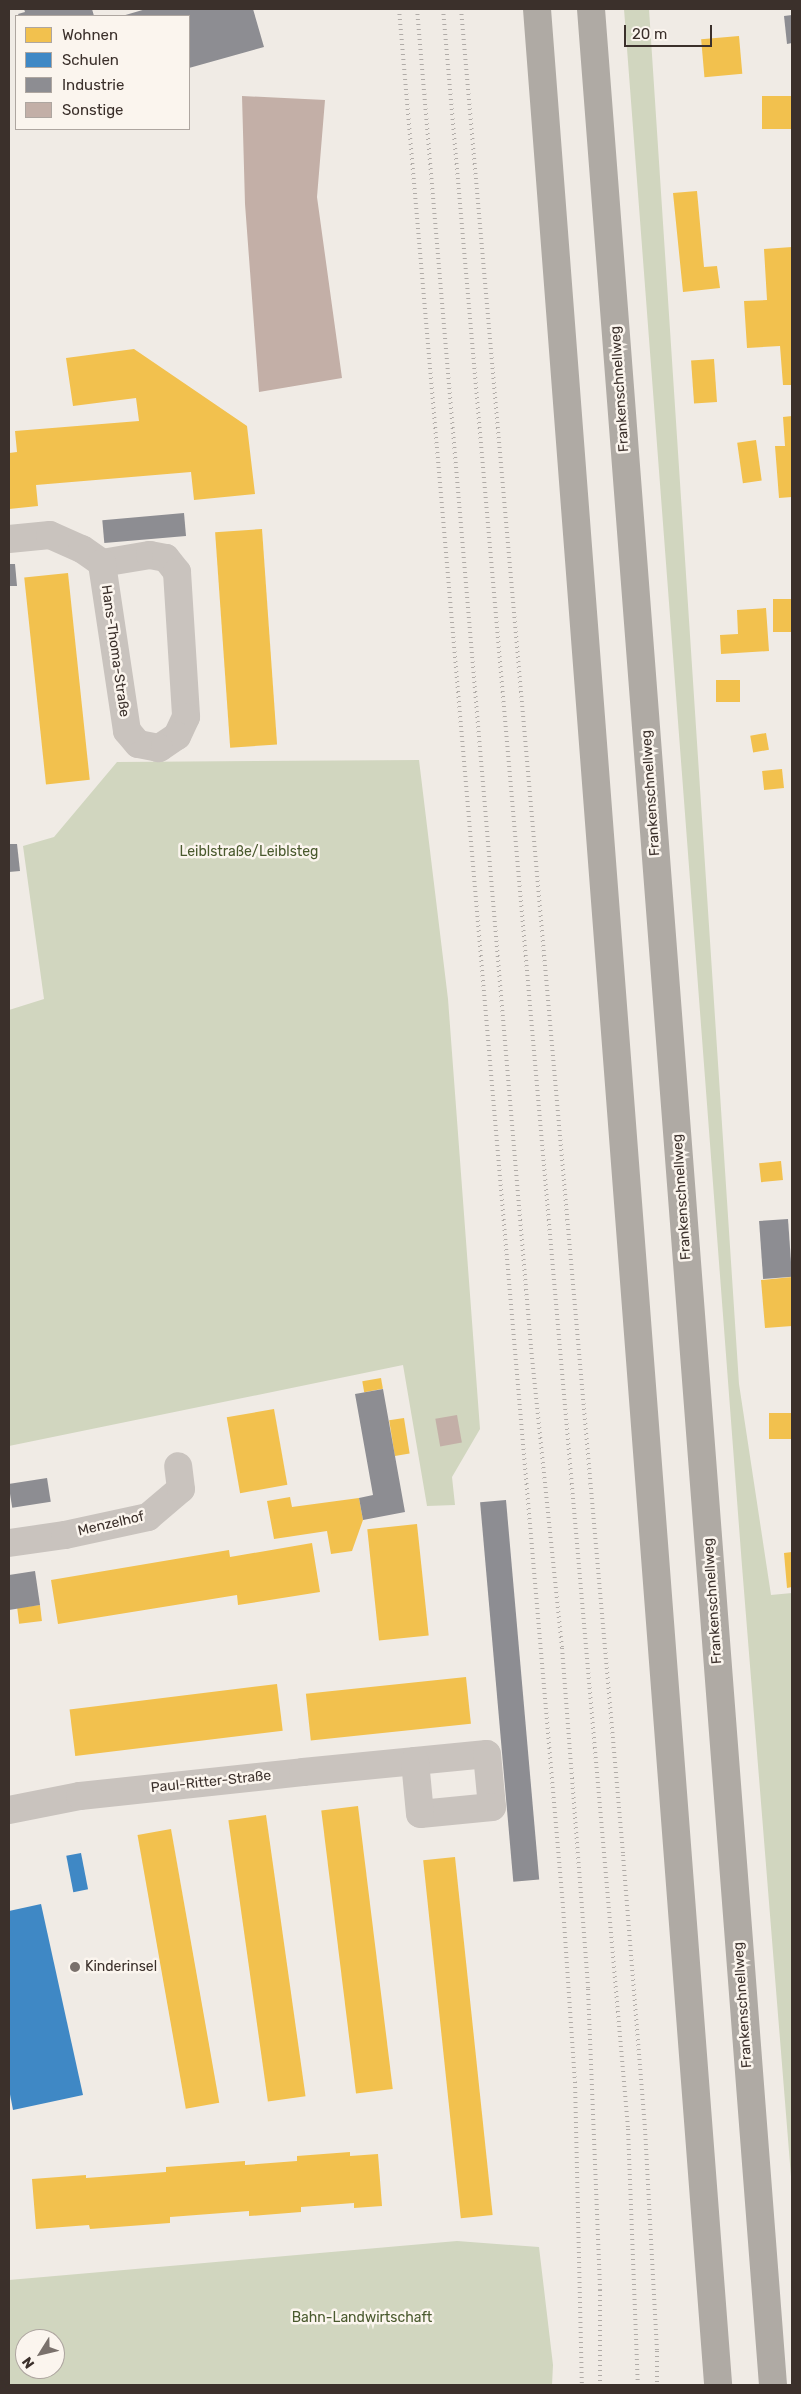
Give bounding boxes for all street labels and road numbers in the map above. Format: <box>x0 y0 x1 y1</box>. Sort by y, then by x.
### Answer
street label: Frankenschnellweg <box>607 325 633 453</box>
street label: Hans-Thoma-Straße <box>97 584 133 718</box>
street label: Frankenschnellweg <box>638 729 664 857</box>
street label: Frankenschnellweg <box>669 1133 695 1261</box>
street label: Menzelhof <box>76 1508 146 1540</box>
street label: Frankenschnellweg <box>700 1537 726 1665</box>
street label: Paul-Ritter-Straße <box>150 1767 272 1797</box>
street label: Frankenschnellweg <box>730 1941 756 2069</box>

